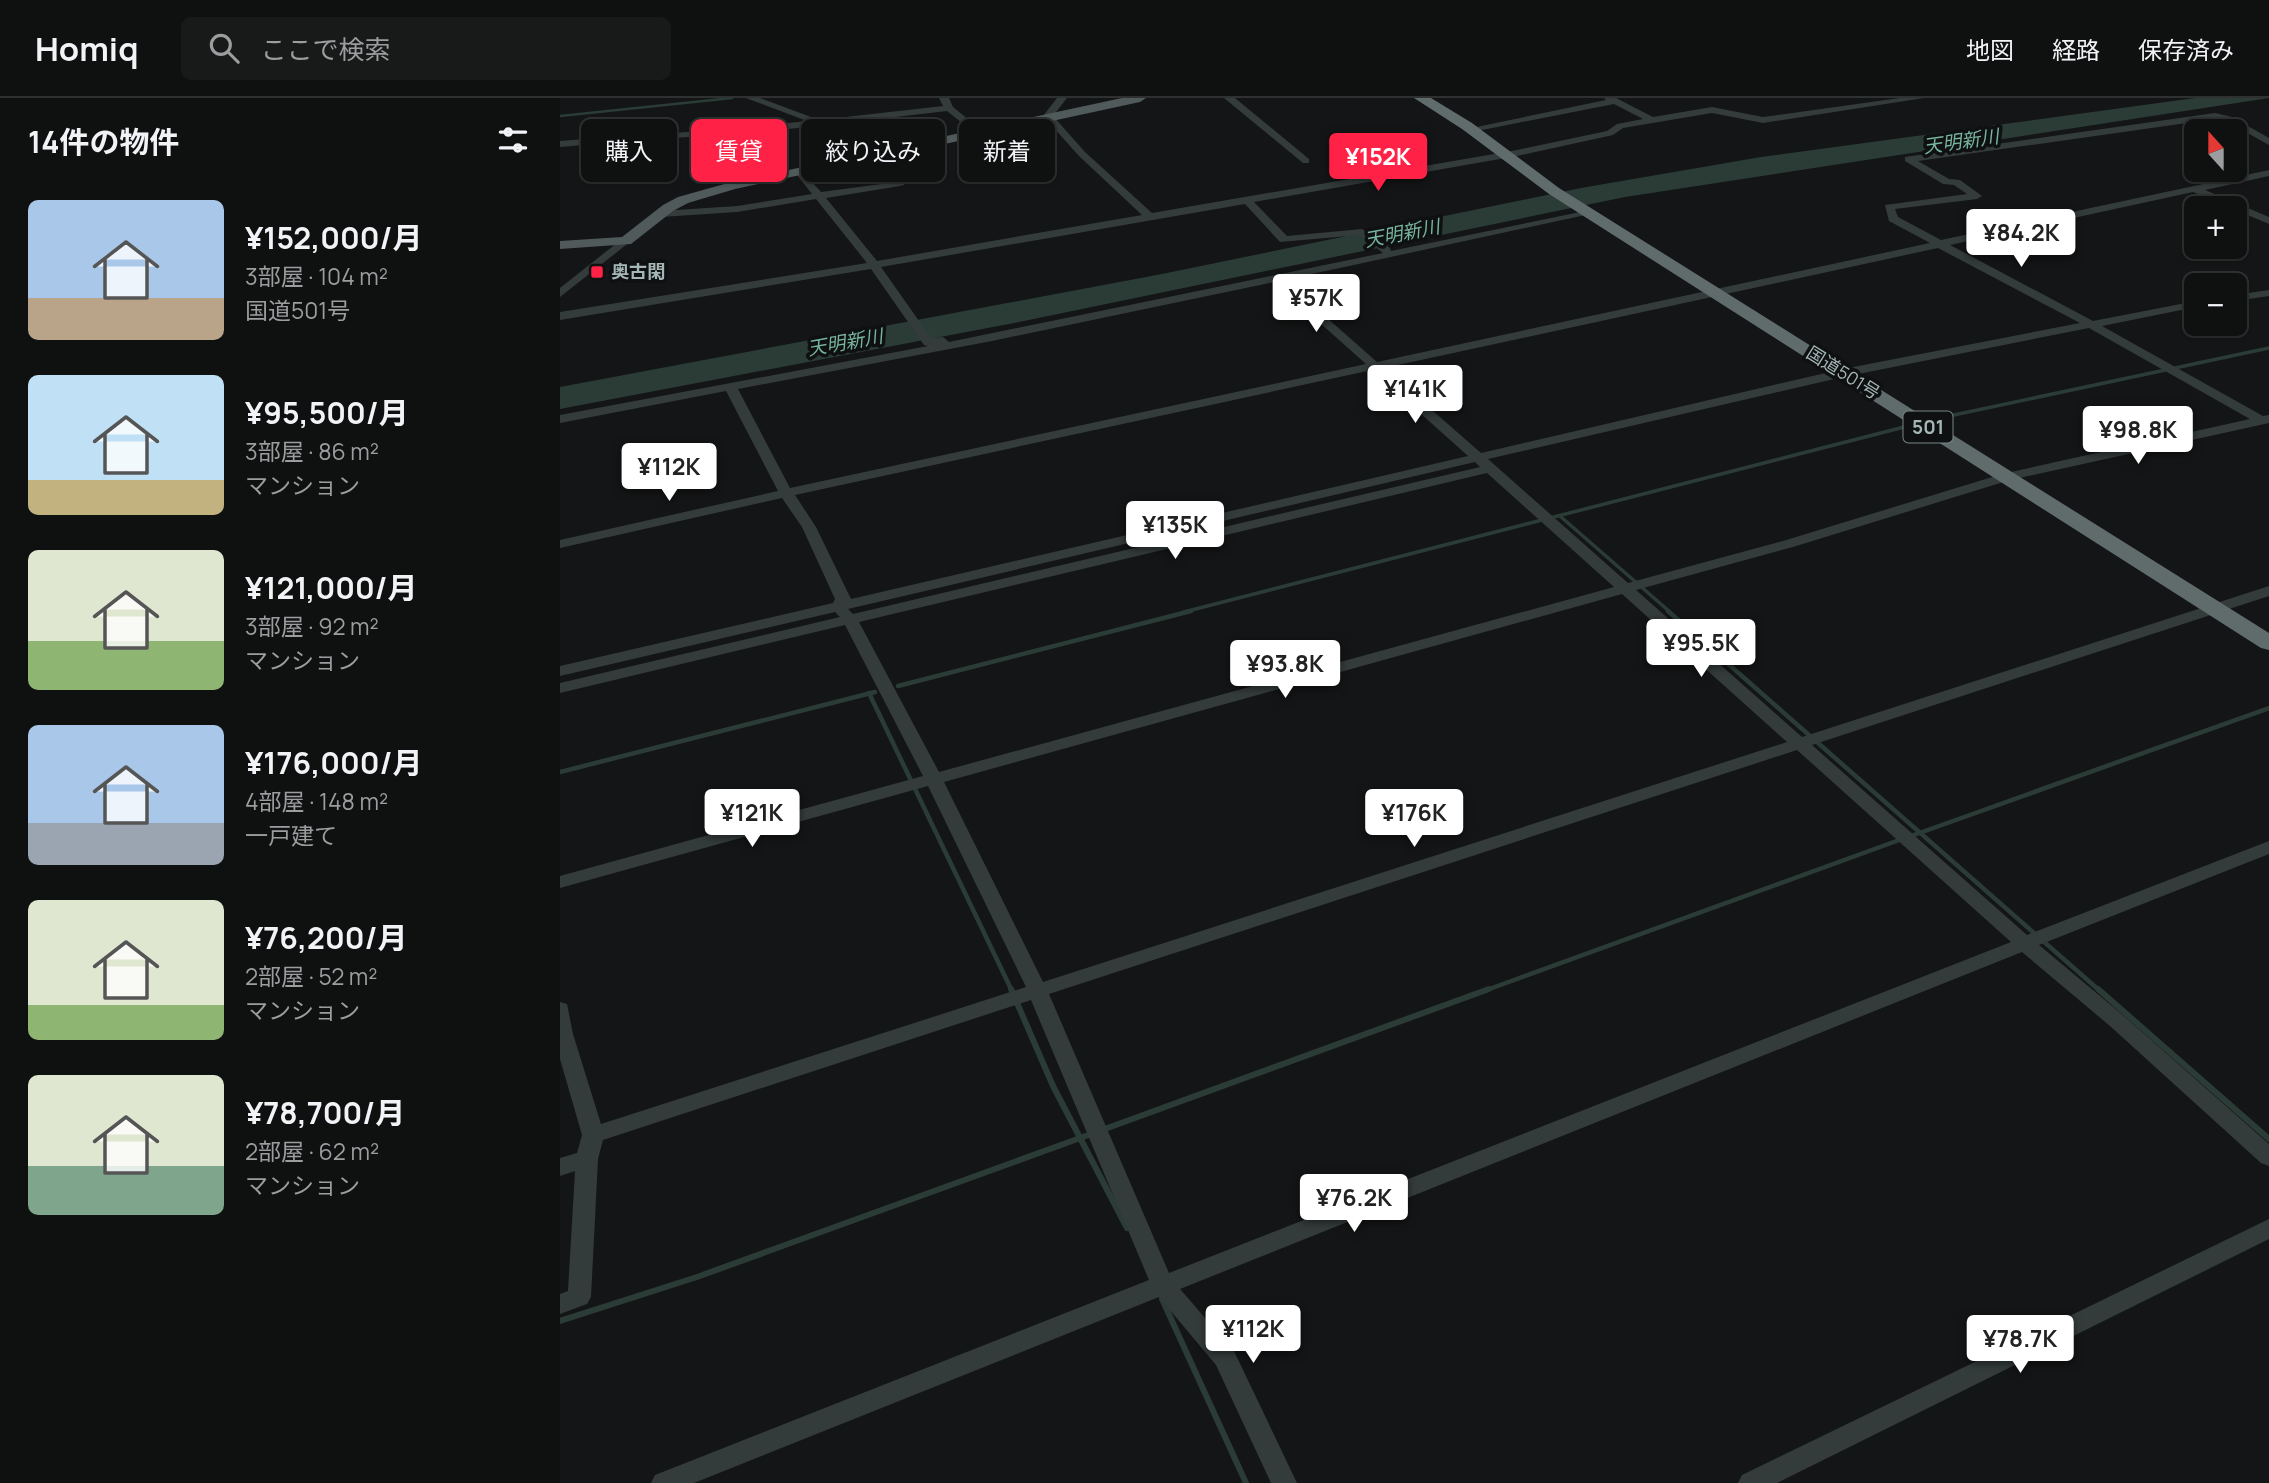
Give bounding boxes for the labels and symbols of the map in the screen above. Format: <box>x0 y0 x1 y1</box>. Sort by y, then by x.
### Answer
north arrow <box>2184 119 2247 182</box>
water label: 天明新川 <box>1922 123 2002 159</box>
pin: ¥152K <box>1329 134 1427 193</box>
pin: ¥84.2K <box>1964 209 2078 269</box>
water label: 天明新川 <box>1362 213 1444 253</box>
place label: 奥古閑 <box>611 259 665 283</box>
marker: 奥古閑 <box>589 264 605 280</box>
pin: ¥57K <box>1275 274 1357 334</box>
water label: 天明新川 <box>805 322 887 361</box>
street label: 国道501号 <box>1802 340 1885 404</box>
pin: ¥141K <box>1366 366 1464 425</box>
pin: ¥98.8K <box>2081 406 2195 466</box>
road number: 501 <box>1904 412 1952 442</box>
pin: ¥112K <box>620 444 718 503</box>
pin: ¥135K <box>1126 502 1224 561</box>
pin: ¥95.5K <box>1644 620 1758 679</box>
pin: ¥93.8K <box>1228 640 1342 700</box>
pin: ¥121K <box>703 790 801 849</box>
pin: ¥176K <box>1365 790 1463 849</box>
pin: ¥76.2K <box>1297 1174 1411 1234</box>
pin: ¥112K <box>1204 1306 1302 1365</box>
pin: ¥78.7K <box>1963 1316 2077 1375</box>

